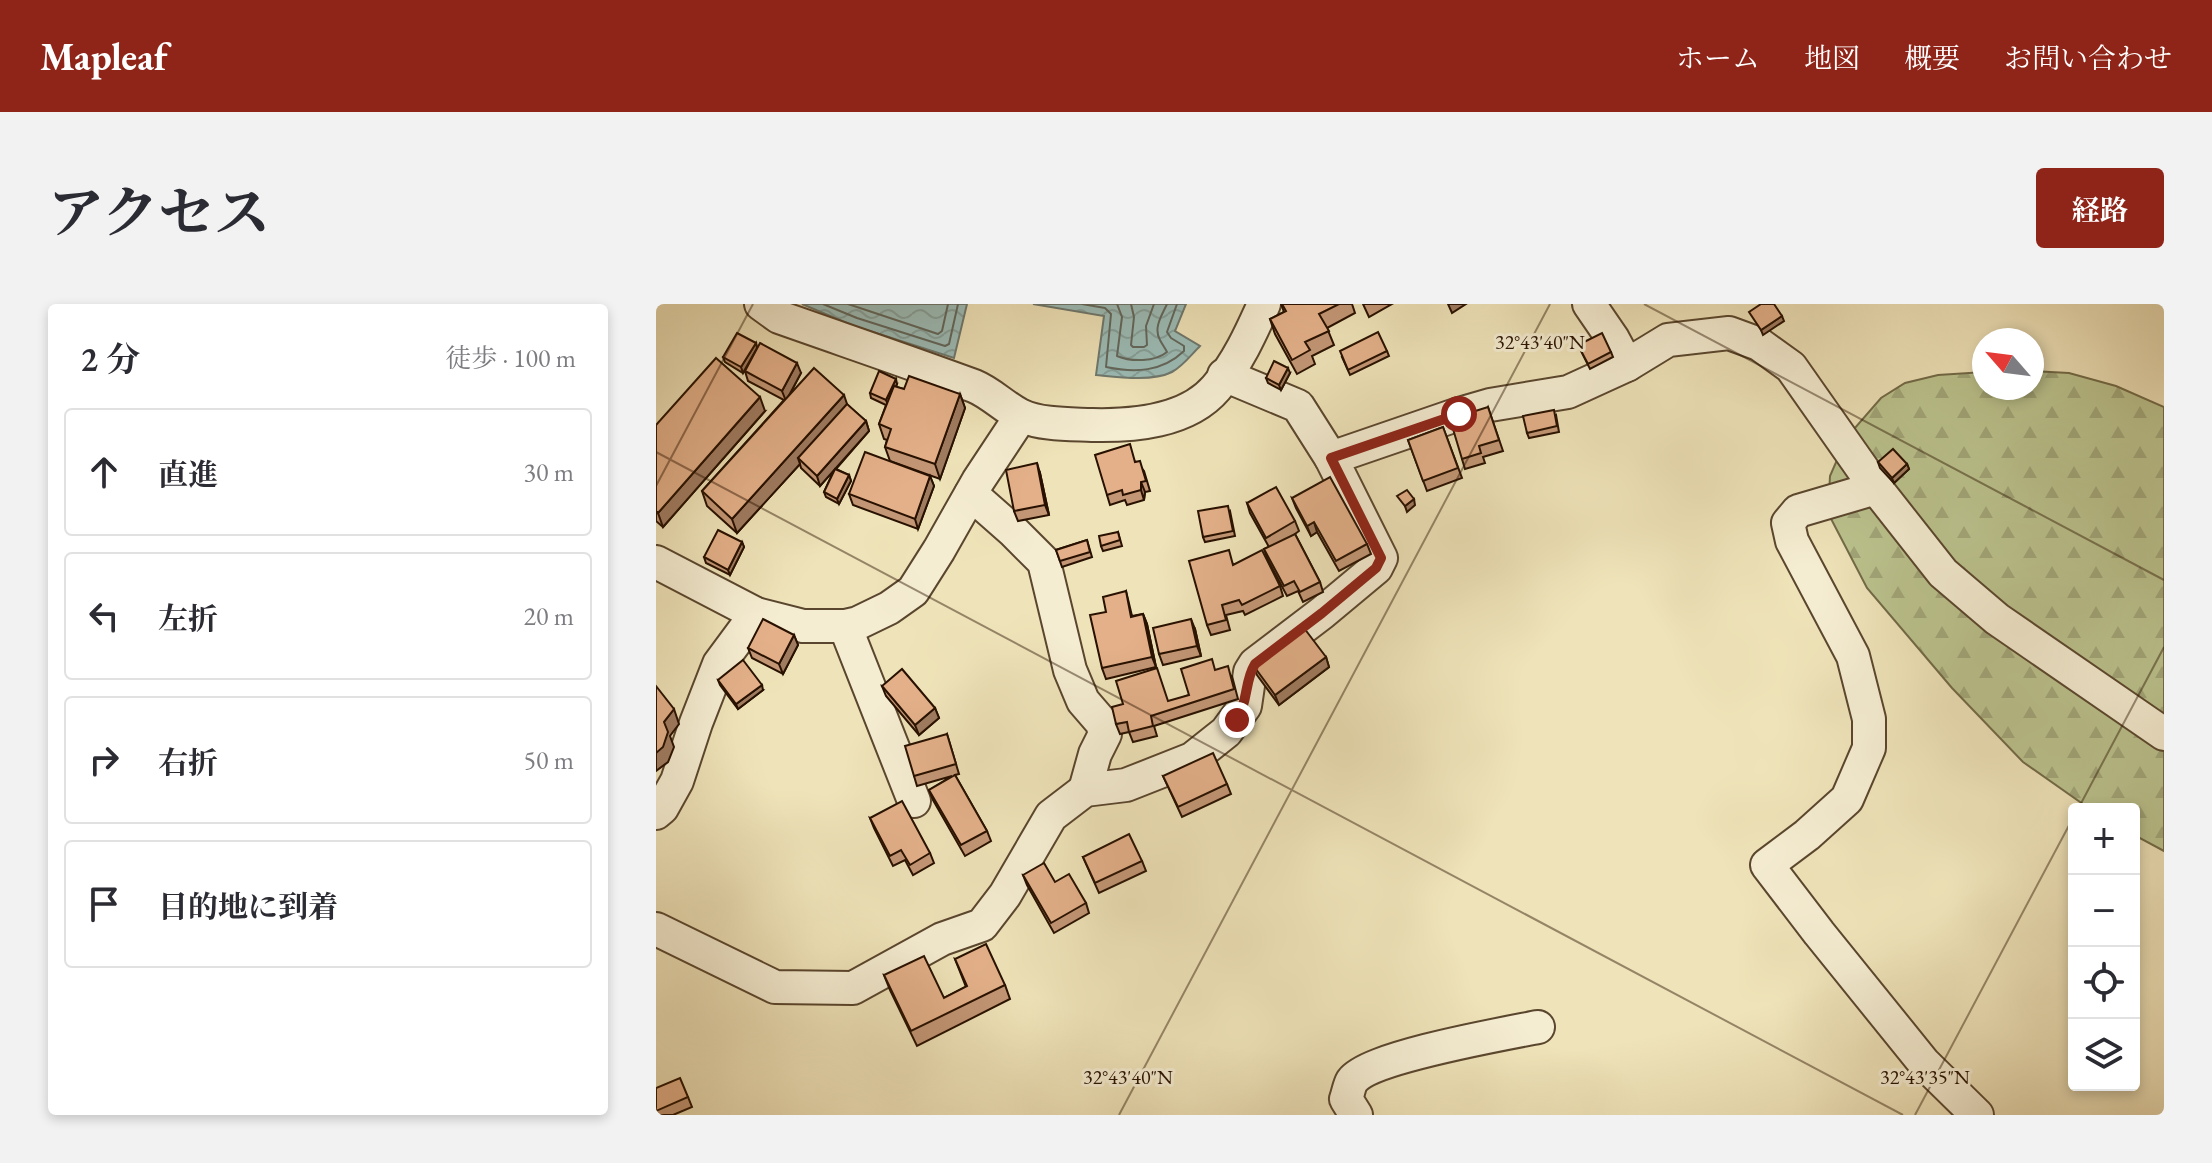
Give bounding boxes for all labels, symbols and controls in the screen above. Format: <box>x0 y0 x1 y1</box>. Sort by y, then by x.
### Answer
text: Mapleaf <box>40 32 167 81</box>
text: ホーム <box>1676 40 1760 76</box>
text: 地図 <box>1804 40 1860 76</box>
text: 概要 <box>1904 40 1960 76</box>
text: お問い合わせ <box>2004 40 2172 76</box>
button: 経路 <box>2036 168 2164 248</box>
text: アクセス <box>48 176 270 249</box>
north arrow <box>1972 328 2044 400</box>
text: 32°43'40"N <box>1495 329 1585 355</box>
text: 2 分 <box>80 337 140 381</box>
text: 徒歩 · 100 m <box>446 341 576 375</box>
route start <box>1441 396 1477 432</box>
icon: ahead <box>82 450 126 494</box>
text: 直進 <box>158 455 218 494</box>
text: 30 m <box>524 455 574 489</box>
icon: left <box>82 594 126 638</box>
text: 左折 <box>158 599 218 638</box>
text: 20 m <box>524 599 574 633</box>
route end <box>1219 702 1255 738</box>
icon: right <box>82 738 126 782</box>
text: 右折 <box>158 743 218 782</box>
text: 50 m <box>524 743 574 777</box>
map controls <box>2068 803 2140 1091</box>
button: + <box>2068 803 2140 875</box>
button: − <box>2068 875 2140 947</box>
icon: arrive <box>82 882 126 926</box>
text: 目的地に到着 <box>158 887 338 926</box>
button: locate <box>2068 947 2140 1019</box>
button: layers <box>2068 1019 2140 1091</box>
text: 32°43'40"N <box>1083 1064 1173 1090</box>
text: 32°43'35"N <box>1880 1064 1970 1090</box>

